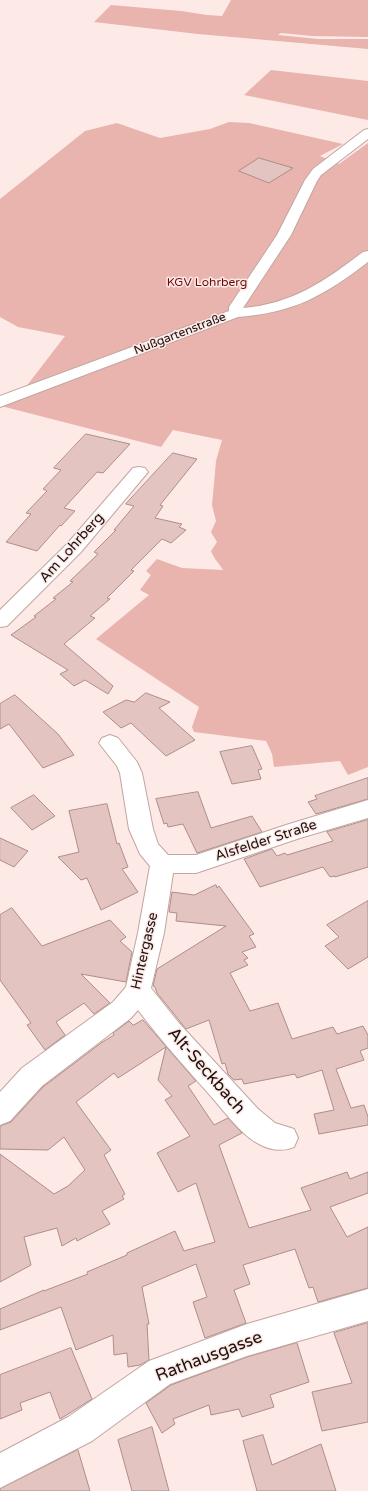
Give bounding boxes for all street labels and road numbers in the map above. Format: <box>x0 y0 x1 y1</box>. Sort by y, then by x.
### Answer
street label: Nußgartenstraße <box>132 310 228 358</box>
street label: Am Lohrberg <box>36 510 108 586</box>
street label: Alsfelder Straße <box>213 817 319 865</box>
street label: Hintergasse <box>128 911 162 991</box>
street label: Alt-Seckbach <box>163 1024 249 1118</box>
street label: Rathausgasse <box>153 1327 265 1387</box>

